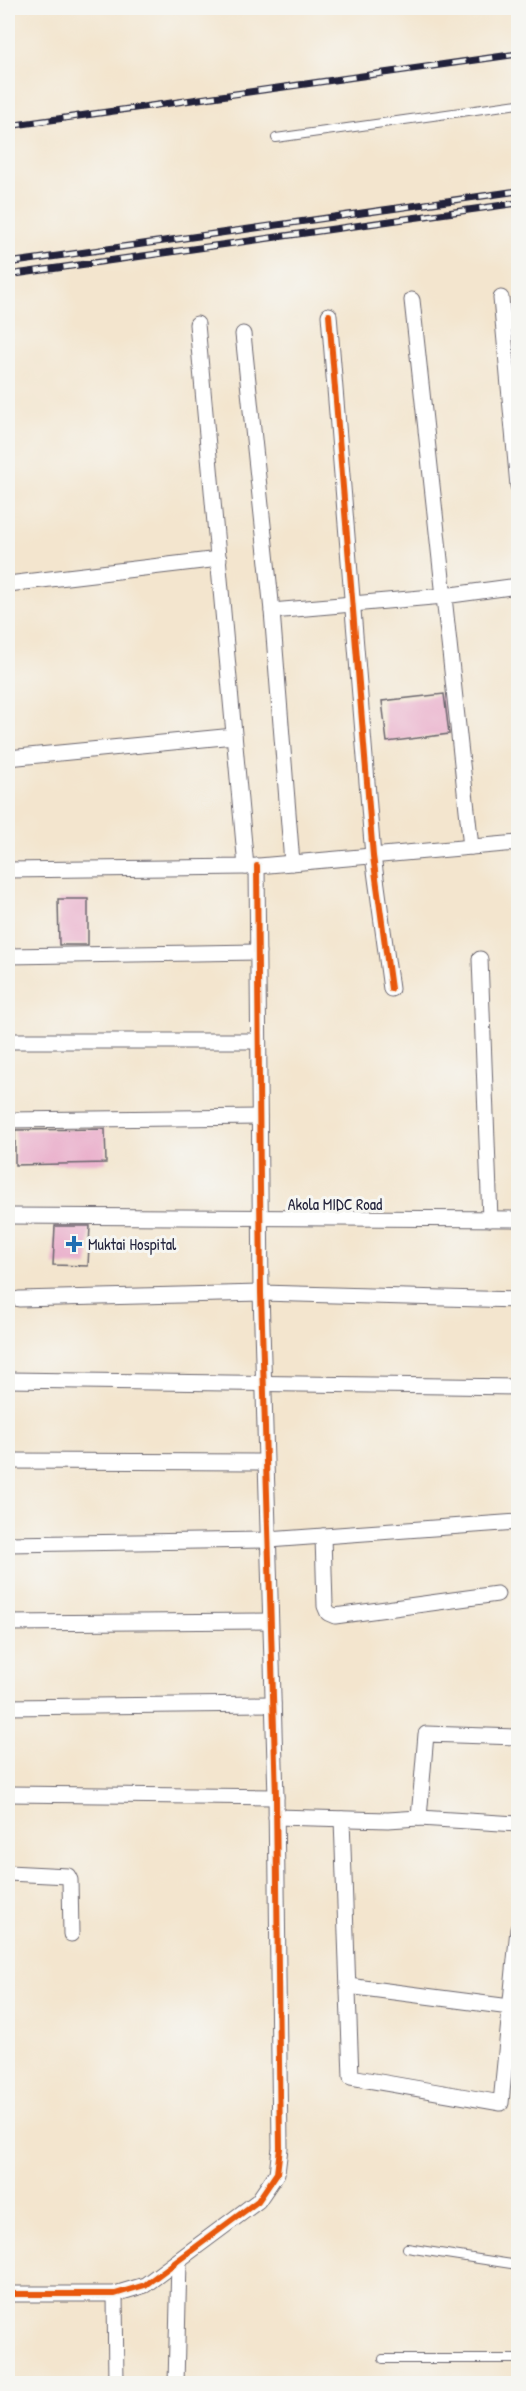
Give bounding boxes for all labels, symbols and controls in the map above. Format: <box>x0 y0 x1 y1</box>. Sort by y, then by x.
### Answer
street label: Akola MIDC Road <box>288 1193 382 1215</box>
place label: Muktai Hospital <box>88 1233 177 1255</box>
marker: Muktai Hospital <box>65 1235 83 1253</box>

